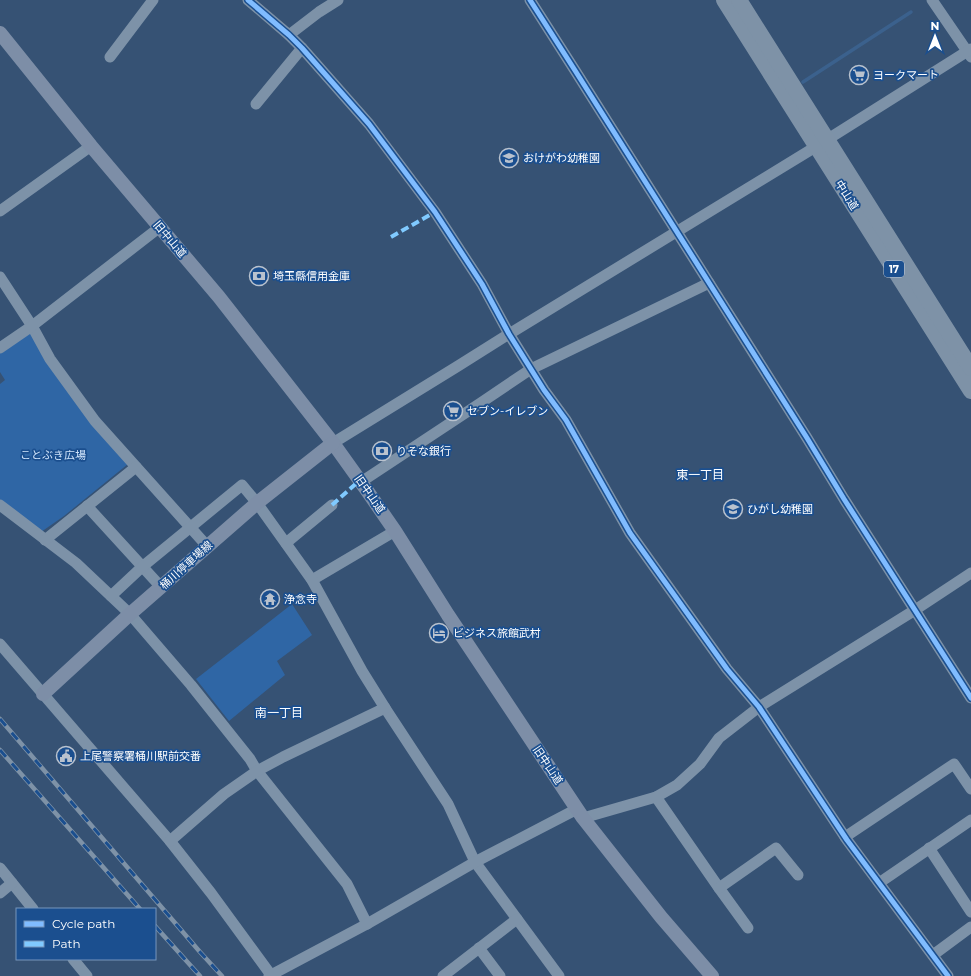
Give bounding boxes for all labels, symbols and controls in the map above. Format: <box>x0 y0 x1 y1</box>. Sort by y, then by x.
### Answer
north arrow <box>915 16 955 56</box>
text: N <box>931 19 939 33</box>
supermarket icon: ヨークマート <box>848 64 870 86</box>
place label: ヨークマート <box>873 68 939 82</box>
school or university icon: おけがわ幼稚園 <box>498 147 520 169</box>
place label: おけがわ幼稚園 <box>523 151 600 165</box>
street label: 中山道 <box>832 177 862 213</box>
street label: 旧中山道 <box>150 218 190 260</box>
road number: 17 <box>884 261 904 277</box>
bank icon: 埼玉縣信用金庫 <box>248 265 270 287</box>
place label: 埼玉縣信用金庫 <box>273 269 350 283</box>
supermarket icon: セブン-イレブン <box>442 400 464 422</box>
place label: セブン-イレブン <box>467 404 548 418</box>
bank icon: りそな銀行 <box>371 440 393 462</box>
place label: りそな銀行 <box>396 444 451 458</box>
park label: ことぶき広場 <box>20 448 86 462</box>
district label: 東一丁目 <box>676 467 724 482</box>
street label: 旧中山道 <box>352 472 388 516</box>
school or university icon: ひがし幼稚園 <box>722 498 744 520</box>
place label: ひがし幼稚園 <box>747 502 813 516</box>
street label: 桶川停車場線 <box>157 538 215 592</box>
temple icon: 浄念寺 <box>259 588 281 610</box>
place label: 浄念寺 <box>284 592 317 606</box>
hotel icon: ビジネス旅館武村 <box>428 622 450 644</box>
place label: ビジネス旅館武村 <box>453 626 541 640</box>
district label: 南一丁目 <box>255 705 303 720</box>
street label: 旧中山道 <box>530 743 566 787</box>
public building icon: 上尾警察署桶川駅前交番 <box>55 745 77 767</box>
place label: 上尾警察署桶川駅前交番 <box>80 749 201 763</box>
legend <box>16 908 156 960</box>
text: Cycle path <box>52 916 115 931</box>
text: Path <box>52 936 81 951</box>

